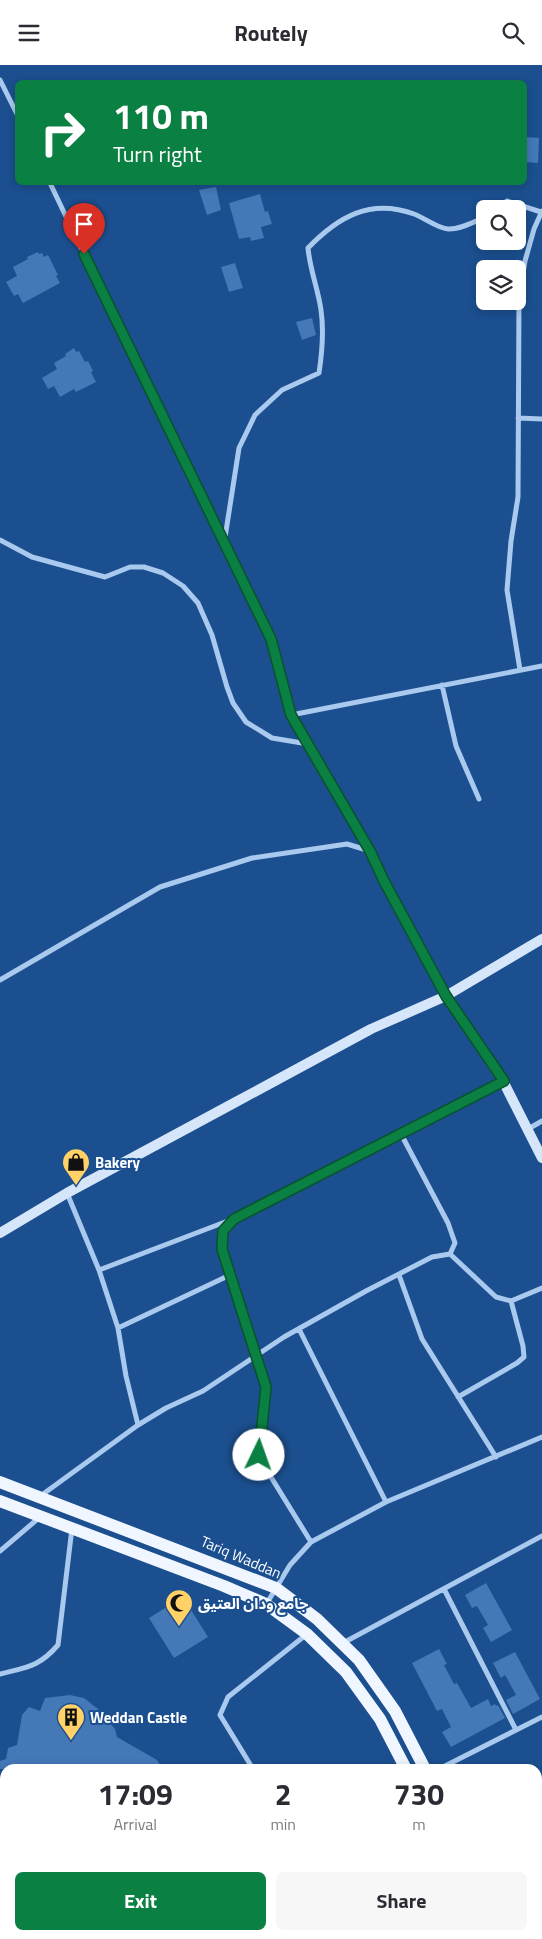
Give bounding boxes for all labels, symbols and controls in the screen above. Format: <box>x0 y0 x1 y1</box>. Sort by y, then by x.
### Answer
text: Routely <box>234 16 308 50</box>
icon: menu <box>15 19 43 47</box>
icon: search <box>499 19 527 47</box>
text: 110 m <box>113 89 209 143</box>
icon: right <box>30 100 95 165</box>
text: Turn right <box>113 137 202 171</box>
map controls <box>476 200 526 310</box>
button: search <box>476 200 526 250</box>
pin <box>63 203 105 254</box>
icon: arrive <box>70 210 98 238</box>
button: layers <box>476 260 526 310</box>
shop icon: Bakery <box>61 1147 91 1186</box>
place label: Bakery <box>95 1151 141 1174</box>
position arrow <box>232 1428 284 1480</box>
street label: Tariq Waddan <box>197 1530 285 1584</box>
mosque icon: جامع ودان العتيق <box>164 1588 194 1627</box>
place label: جامع ودان العتيق <box>198 1592 309 1615</box>
building icon: Weddan Castle <box>56 1702 86 1741</box>
place label: Weddan Castle <box>90 1706 187 1729</box>
text: 17:09 <box>98 1771 173 1817</box>
text: 2 <box>275 1771 292 1817</box>
text: 730 <box>394 1771 444 1817</box>
text: Arrival <box>114 1812 157 1836</box>
text: min <box>270 1812 296 1836</box>
text: m <box>412 1812 426 1836</box>
button: Exit <box>15 1872 266 1930</box>
button: Share <box>276 1872 527 1930</box>

